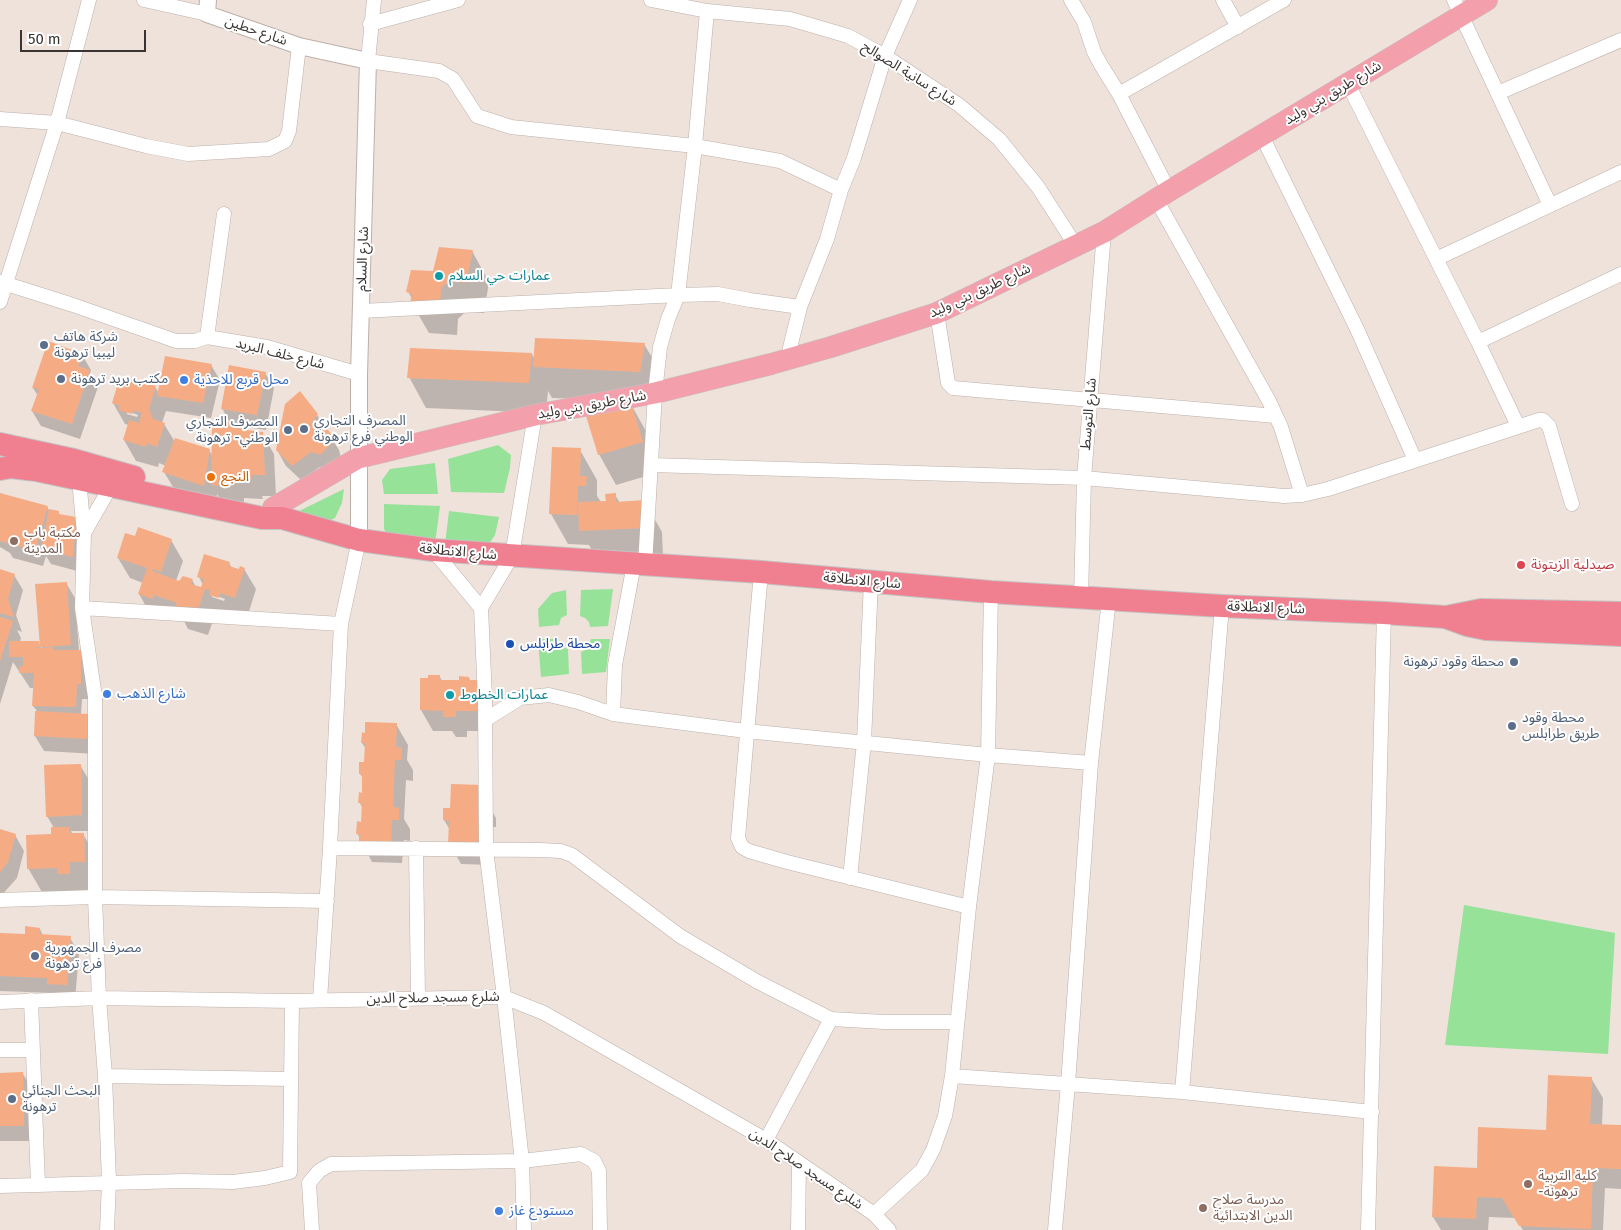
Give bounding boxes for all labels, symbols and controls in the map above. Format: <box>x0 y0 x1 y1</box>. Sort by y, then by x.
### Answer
street label: شارع حطين <box>223 13 289 49</box>
scale bar <box>22 20 149 52</box>
text: 50 m <box>28 30 61 48</box>
street label: شارع سانية الصوالح <box>859 38 959 110</box>
street label: شارع طريق بني وليد <box>1282 57 1384 129</box>
street label: شارع السلام <box>353 226 373 292</box>
street label: شارع طريق بني وليد <box>927 260 1033 322</box>
place label: عمارات حي السلام <box>449 268 550 284</box>
marker: عمارات حي السلام <box>433 270 445 282</box>
place label: شركة هاتف ليبيا ترهونة <box>54 329 118 362</box>
street label: شارع خلف البريد <box>234 335 326 373</box>
marker: شركة هاتف ليبيا ترهونة <box>38 339 50 351</box>
place label: مكتب بريد ترهونة <box>71 371 168 387</box>
place label: محل قربع للاحذية <box>194 372 289 388</box>
marker: مكتب بريد ترهونة <box>55 373 67 385</box>
marker: محل قربع للاحذية <box>178 374 190 386</box>
street label: شارع التوسط <box>1077 377 1101 451</box>
street label: شارع طريق بني وليد <box>536 387 648 423</box>
place label: المصرف التجاري الوطني فرع ترهونة <box>314 413 413 446</box>
place label: المصرف التجاري الوطني- ترهونة <box>186 414 278 447</box>
marker: المصرف التجاري الوطني فرع ترهونة <box>298 423 310 435</box>
marker: المصرف التجاري الوطني- ترهونة <box>282 424 294 436</box>
place label: النجع <box>221 469 249 485</box>
marker: النجع <box>205 471 217 483</box>
place label: مكتبة باب المدينة <box>24 525 81 558</box>
marker: مكتبة باب المدينة <box>8 535 20 547</box>
street label: شارع الانطلاقة <box>419 540 497 564</box>
place label: صيدلية الزيتونة <box>1531 557 1614 573</box>
marker: صيدلية الزيتونة <box>1515 559 1527 571</box>
street label: شارع الانطلاقة <box>823 569 901 593</box>
street label: شارع الانطلاقة <box>1227 598 1305 618</box>
place label: محطة طرابلس <box>520 636 600 652</box>
marker: محطة طرابلس <box>504 638 516 650</box>
place label: محطة وقود ترهونة <box>1403 654 1504 670</box>
marker: محطة وقود ترهونة <box>1508 656 1520 668</box>
place label: شارع الذهب <box>117 686 186 702</box>
place label: عمارات الخطوط <box>460 687 548 703</box>
marker: شارع الذهب <box>101 688 113 700</box>
marker: عمارات الخطوط <box>444 689 456 701</box>
place label: محطة وقود طريق طرابلس <box>1522 710 1600 742</box>
marker: محطة وقود طريق طرابلس <box>1506 720 1518 732</box>
place label: مصرف الجمهورية فرع ترهونة <box>45 940 142 972</box>
marker: مصرف الجمهورية فرع ترهونة <box>29 950 41 962</box>
street label: شلرع مسجد صلاح الدين <box>366 988 500 1008</box>
place label: البحث الجنائي ترهونة <box>22 1083 101 1116</box>
marker: البحث الجنائي ترهونة <box>6 1093 18 1105</box>
street label: شلرع مسجد صلاح الدين <box>746 1125 866 1213</box>
place label: كلية التربية -ترهونة <box>1538 1168 1597 1200</box>
marker: كلية التربية -ترهونة <box>1522 1178 1534 1190</box>
place label: مدرسة صلاح الدين الابتدائية <box>1213 1192 1293 1224</box>
marker: مدرسة صلاح الدين الابتدائية <box>1197 1202 1209 1214</box>
place label: مستودع غاز <box>509 1203 574 1219</box>
marker: مستودع غاز <box>493 1205 505 1217</box>

